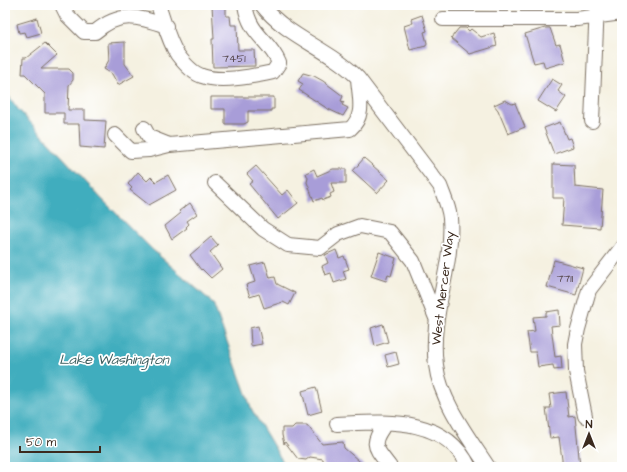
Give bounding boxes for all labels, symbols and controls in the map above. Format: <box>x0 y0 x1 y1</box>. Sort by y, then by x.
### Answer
house number: 7451 <box>222 51 246 66</box>
street label: West Mercer Way <box>427 230 460 346</box>
house number: 7711 <box>557 271 574 286</box>
water label: Lake Washington <box>59 350 170 370</box>
north arrow <box>569 414 609 454</box>
text: N <box>586 417 593 432</box>
scale bar <box>20 428 100 454</box>
text: 50 m <box>26 434 57 451</box>

